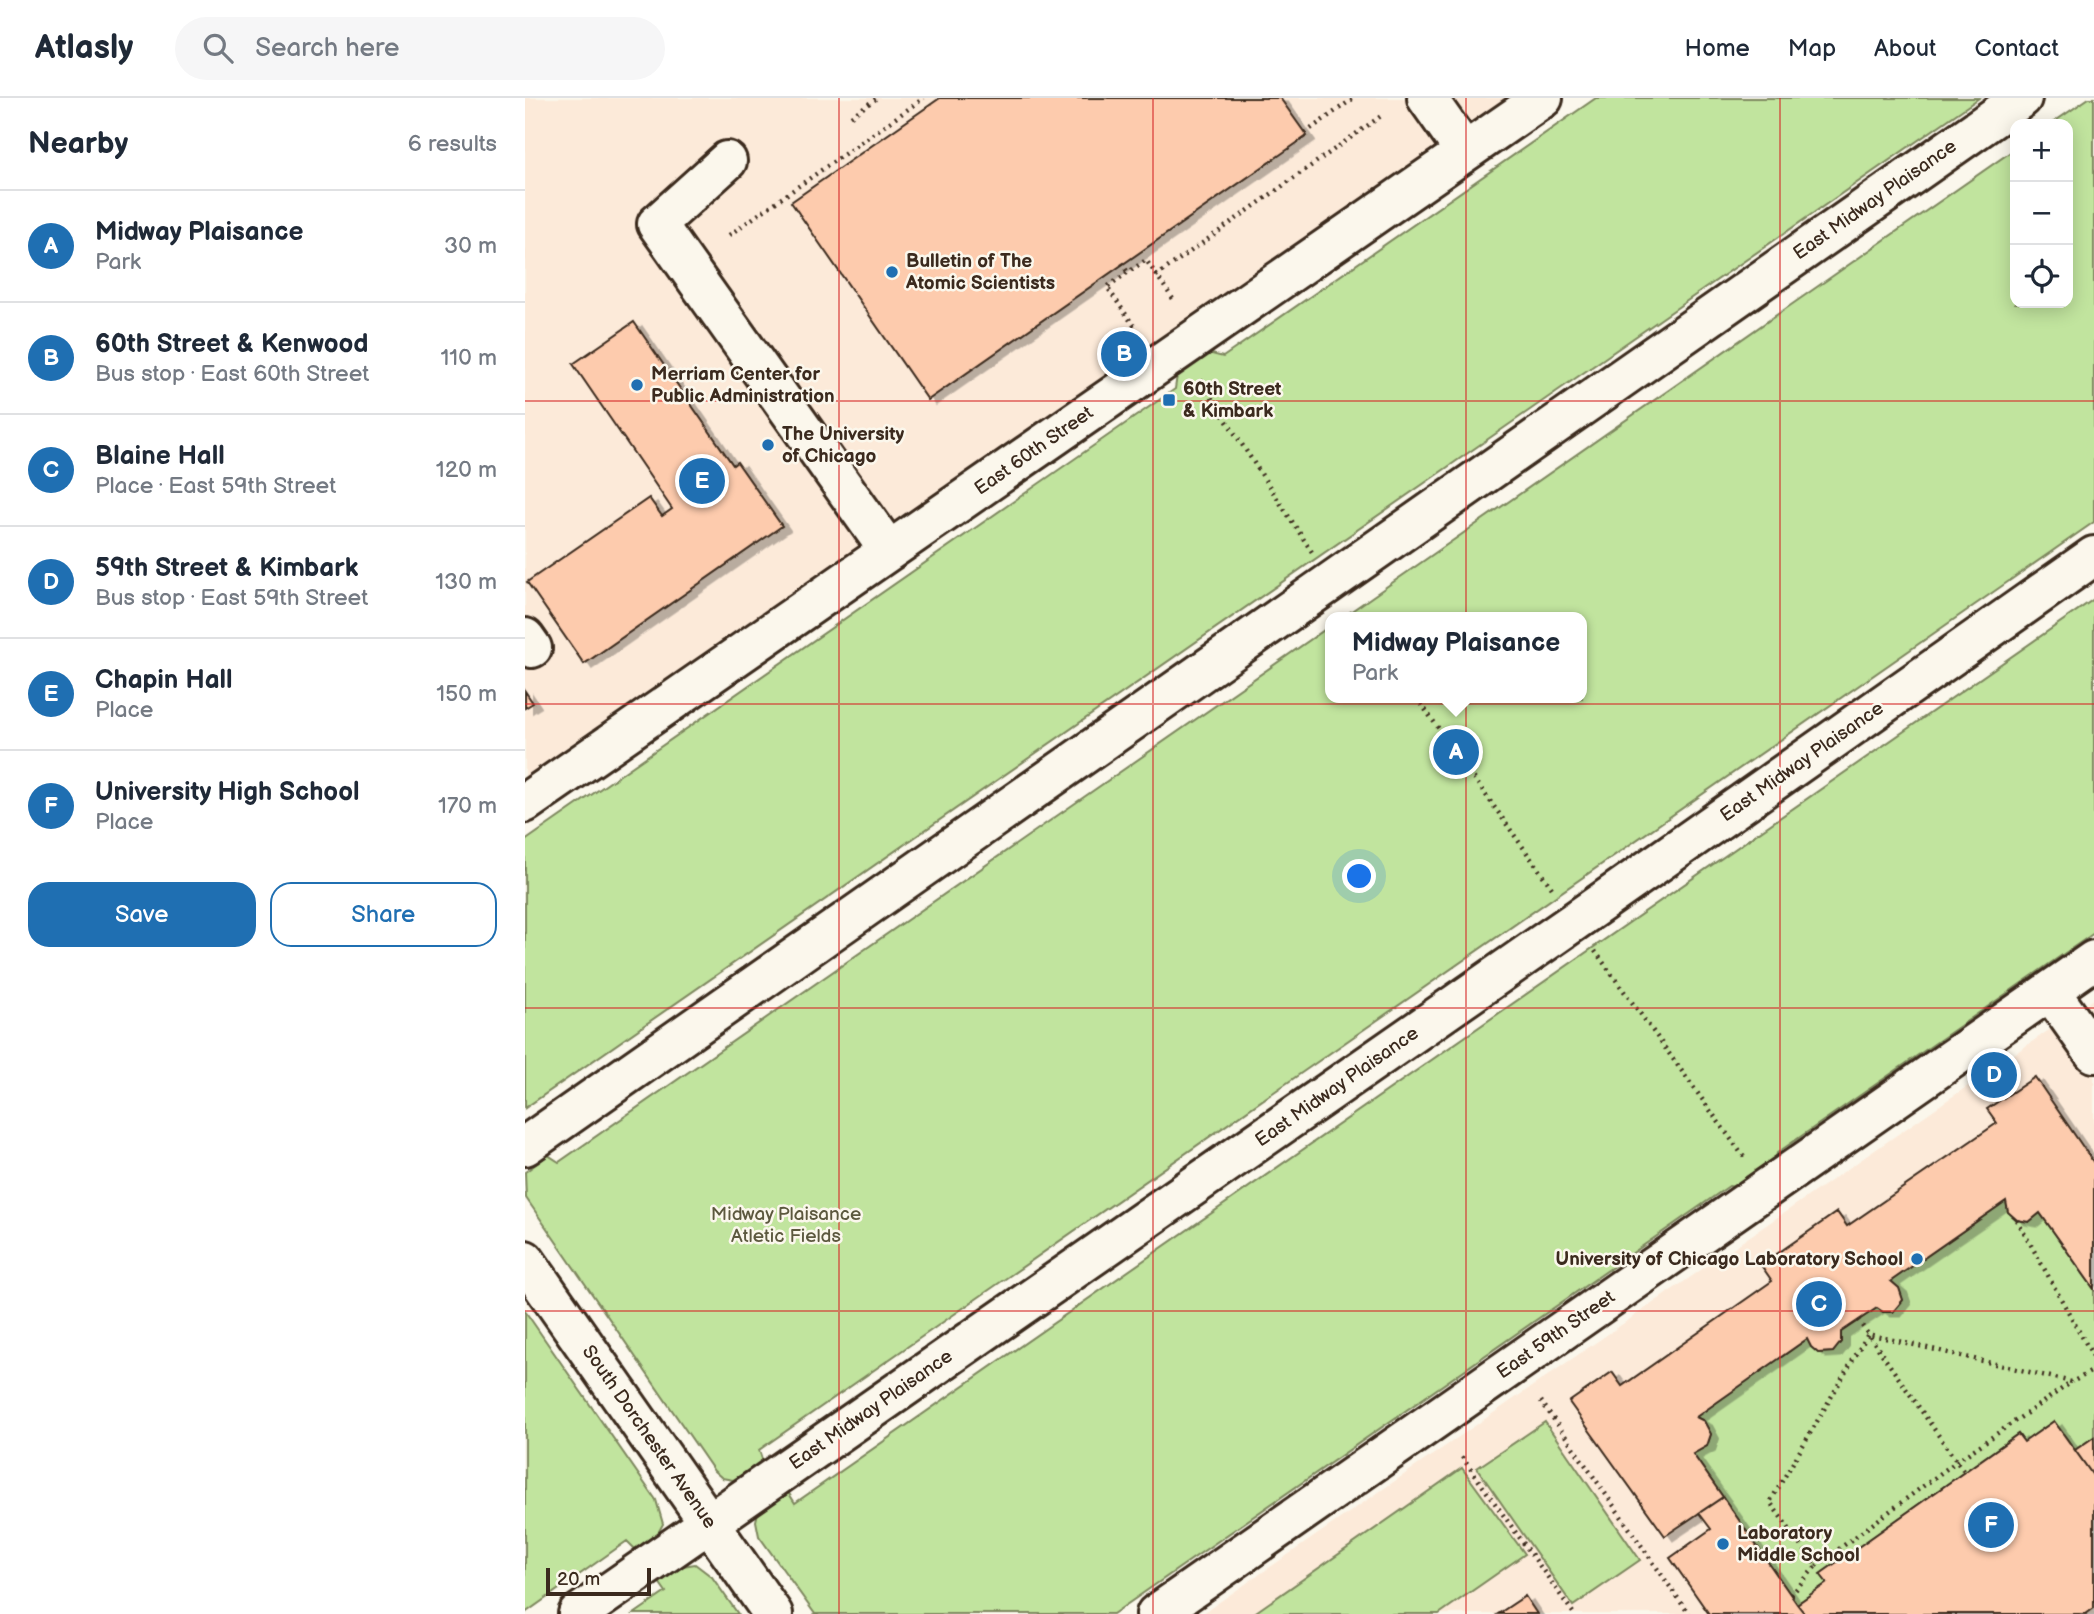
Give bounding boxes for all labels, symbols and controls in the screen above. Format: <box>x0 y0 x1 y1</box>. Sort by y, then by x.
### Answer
search box <box>175 17 665 80</box>
text: Atlasly <box>35 28 133 68</box>
icon: search <box>199 29 237 67</box>
text: Search here <box>255 33 399 64</box>
text: Home <box>1685 34 1750 63</box>
text: Map <box>1788 34 1836 63</box>
text: About <box>1874 34 1936 63</box>
text: Contact <box>1974 34 2059 63</box>
map controls <box>2010 119 2073 308</box>
button: + <box>2010 119 2073 182</box>
text: Nearby <box>28 126 128 162</box>
text: 6 results <box>408 130 497 158</box>
street label: East Midway Plaisance <box>1789 135 1961 265</box>
button: − <box>2010 182 2073 245</box>
text: Midway Plaisance <box>95 217 303 248</box>
text: A <box>44 232 58 260</box>
text: 30 m <box>444 232 497 260</box>
button: locate <box>2010 245 2073 308</box>
text: Park <box>95 248 141 276</box>
place label: Bulletin of The Atomic Scientists <box>905 250 1055 295</box>
marker: Bulletin of The Atomic Scientists <box>884 264 900 280</box>
pin: B <box>1101 328 1147 380</box>
text: 60th Street & Kenwood <box>95 329 369 360</box>
text: B <box>43 344 59 372</box>
text: 110 m <box>440 344 497 372</box>
text: Bus stop · East 60th Street <box>95 360 369 388</box>
place label: Merriam Center for Public Administration <box>651 363 835 408</box>
marker: Merriam Center for Public Administration <box>629 377 645 393</box>
place label: 60th Street & Kimbark <box>1183 378 1282 423</box>
marker: 60th Street & Kimbark <box>1161 392 1177 408</box>
street label: East 60th Street <box>970 401 1098 500</box>
place label: The University of Chicago <box>782 423 905 468</box>
marker: The University of Chicago <box>760 437 776 453</box>
text: Blaine Hall <box>95 441 225 472</box>
pin: E <box>679 455 725 507</box>
text: C <box>43 456 59 484</box>
text: 120 m <box>436 456 497 484</box>
text: Place · East 59th Street <box>95 472 336 500</box>
text: 59th Street & Kimbark <box>95 553 358 584</box>
text: D <box>43 568 59 596</box>
text: 130 m <box>435 568 497 596</box>
text: Bus stop · East 59th Street <box>95 584 368 612</box>
popup <box>1325 612 1587 703</box>
text: Midway Plaisance <box>1352 628 1560 659</box>
text: Park <box>1352 659 1398 687</box>
text: Chapin Hall <box>95 665 233 696</box>
text: E <box>44 680 58 708</box>
text: 150 m <box>436 680 497 708</box>
text: Place <box>95 696 153 724</box>
street label: East Midway Plaisance <box>1716 697 1888 827</box>
pin: A <box>1433 726 1479 778</box>
text: University High School <box>95 777 360 808</box>
text: F <box>44 792 58 820</box>
text: 170 m <box>438 792 497 820</box>
text: Place <box>95 808 153 836</box>
your location <box>1342 859 1376 893</box>
button: Save <box>28 882 256 947</box>
button: Share <box>270 882 497 947</box>
street label: East Midway Plaisance <box>1251 1022 1423 1152</box>
pin: D <box>1971 1049 2017 1101</box>
park label: Midway Plaisance Atletic Fields <box>711 1203 861 1248</box>
place label: University of Chicago Laboratory School <box>1556 1248 1903 1271</box>
marker: University of Chicago Laboratory School <box>1909 1251 1925 1267</box>
pin: C <box>1796 1278 1842 1330</box>
street label: East 59th Street <box>1493 1286 1620 1384</box>
street label: South Dorchester Avenue <box>577 1341 721 1533</box>
street label: East Midway Plaisance <box>785 1345 957 1475</box>
pin: F <box>1968 1499 2014 1551</box>
place label: Laboratory Middle School <box>1737 1522 1860 1567</box>
marker: Laboratory Middle School <box>1715 1536 1731 1552</box>
scale bar <box>546 1565 651 1597</box>
text: 20 m <box>557 1568 600 1591</box>

